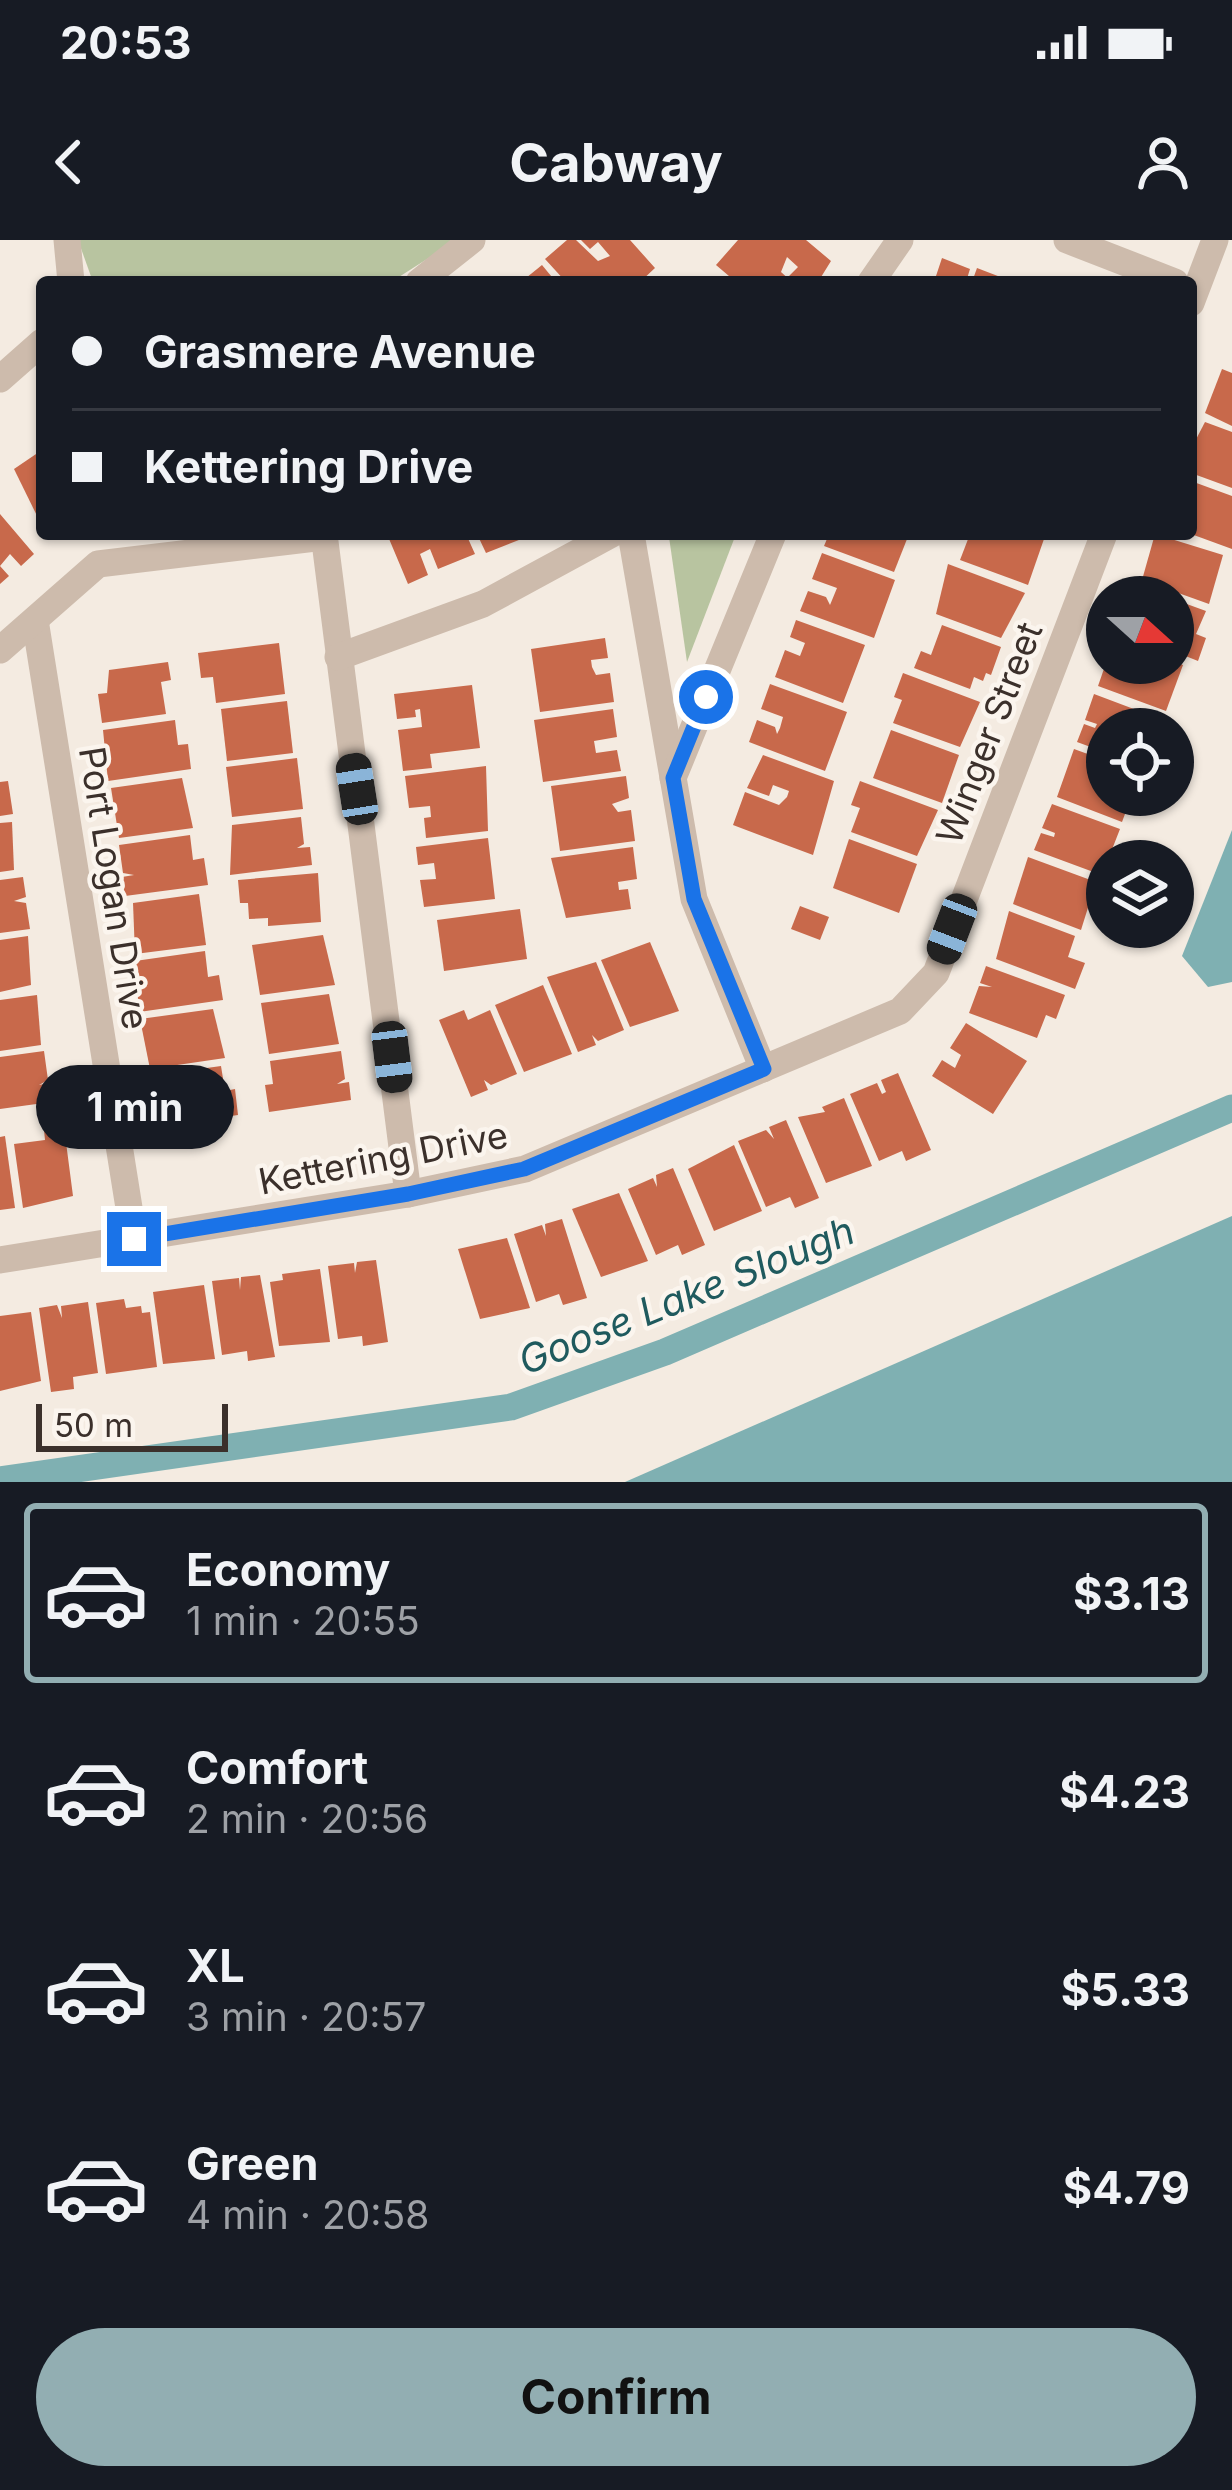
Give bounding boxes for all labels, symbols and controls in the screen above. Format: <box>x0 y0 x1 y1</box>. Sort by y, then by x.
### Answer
text: 20:53 <box>60 15 192 70</box>
icon: back <box>36 129 102 195</box>
icon: person <box>1130 129 1196 195</box>
text: Cabway <box>509 130 723 195</box>
text: Grasmere Avenue <box>144 324 536 379</box>
text: Kettering Drive <box>144 439 473 494</box>
north arrow <box>1086 576 1194 684</box>
map controls <box>1086 576 1194 948</box>
street label: Winger Street <box>927 616 1052 850</box>
route start <box>679 670 733 724</box>
button: locate <box>1086 708 1194 816</box>
street label: Port Logan Drive <box>70 744 158 1032</box>
car <box>334 751 380 827</box>
button: layers <box>1086 840 1194 948</box>
car <box>922 889 982 969</box>
car <box>370 1019 414 1095</box>
callout: 1 min <box>35 1065 233 1149</box>
text: 1 min <box>87 1083 183 1130</box>
street label: Kettering Drive <box>255 1112 511 1204</box>
water label: Goose Lake Slough <box>511 1206 861 1384</box>
route end <box>107 1212 161 1266</box>
scale bar <box>36 1398 228 1451</box>
text: 50 m <box>54 1405 133 1445</box>
icon: car <box>42 1539 150 1647</box>
text: Economy <box>186 1542 390 1597</box>
text: $3.13 <box>1073 1566 1190 1621</box>
text: 1 min · 20:55 <box>186 1597 420 1644</box>
icon: car <box>42 1737 150 1845</box>
text: Comfort <box>186 1740 368 1795</box>
text: $4.23 <box>1059 1764 1190 1819</box>
text: 2 min · 20:56 <box>186 1795 428 1842</box>
icon: car <box>42 1935 150 2043</box>
text: XL <box>186 1938 245 1993</box>
text: $5.33 <box>1061 1962 1190 2017</box>
text: 3 min · 20:57 <box>186 1993 426 2040</box>
icon: car <box>42 2133 150 2241</box>
text: Green <box>186 2136 319 2191</box>
text: $4.79 <box>1063 2160 1190 2215</box>
text: 4 min · 20:58 <box>186 2191 429 2238</box>
button: Confirm <box>36 2328 1196 2466</box>

